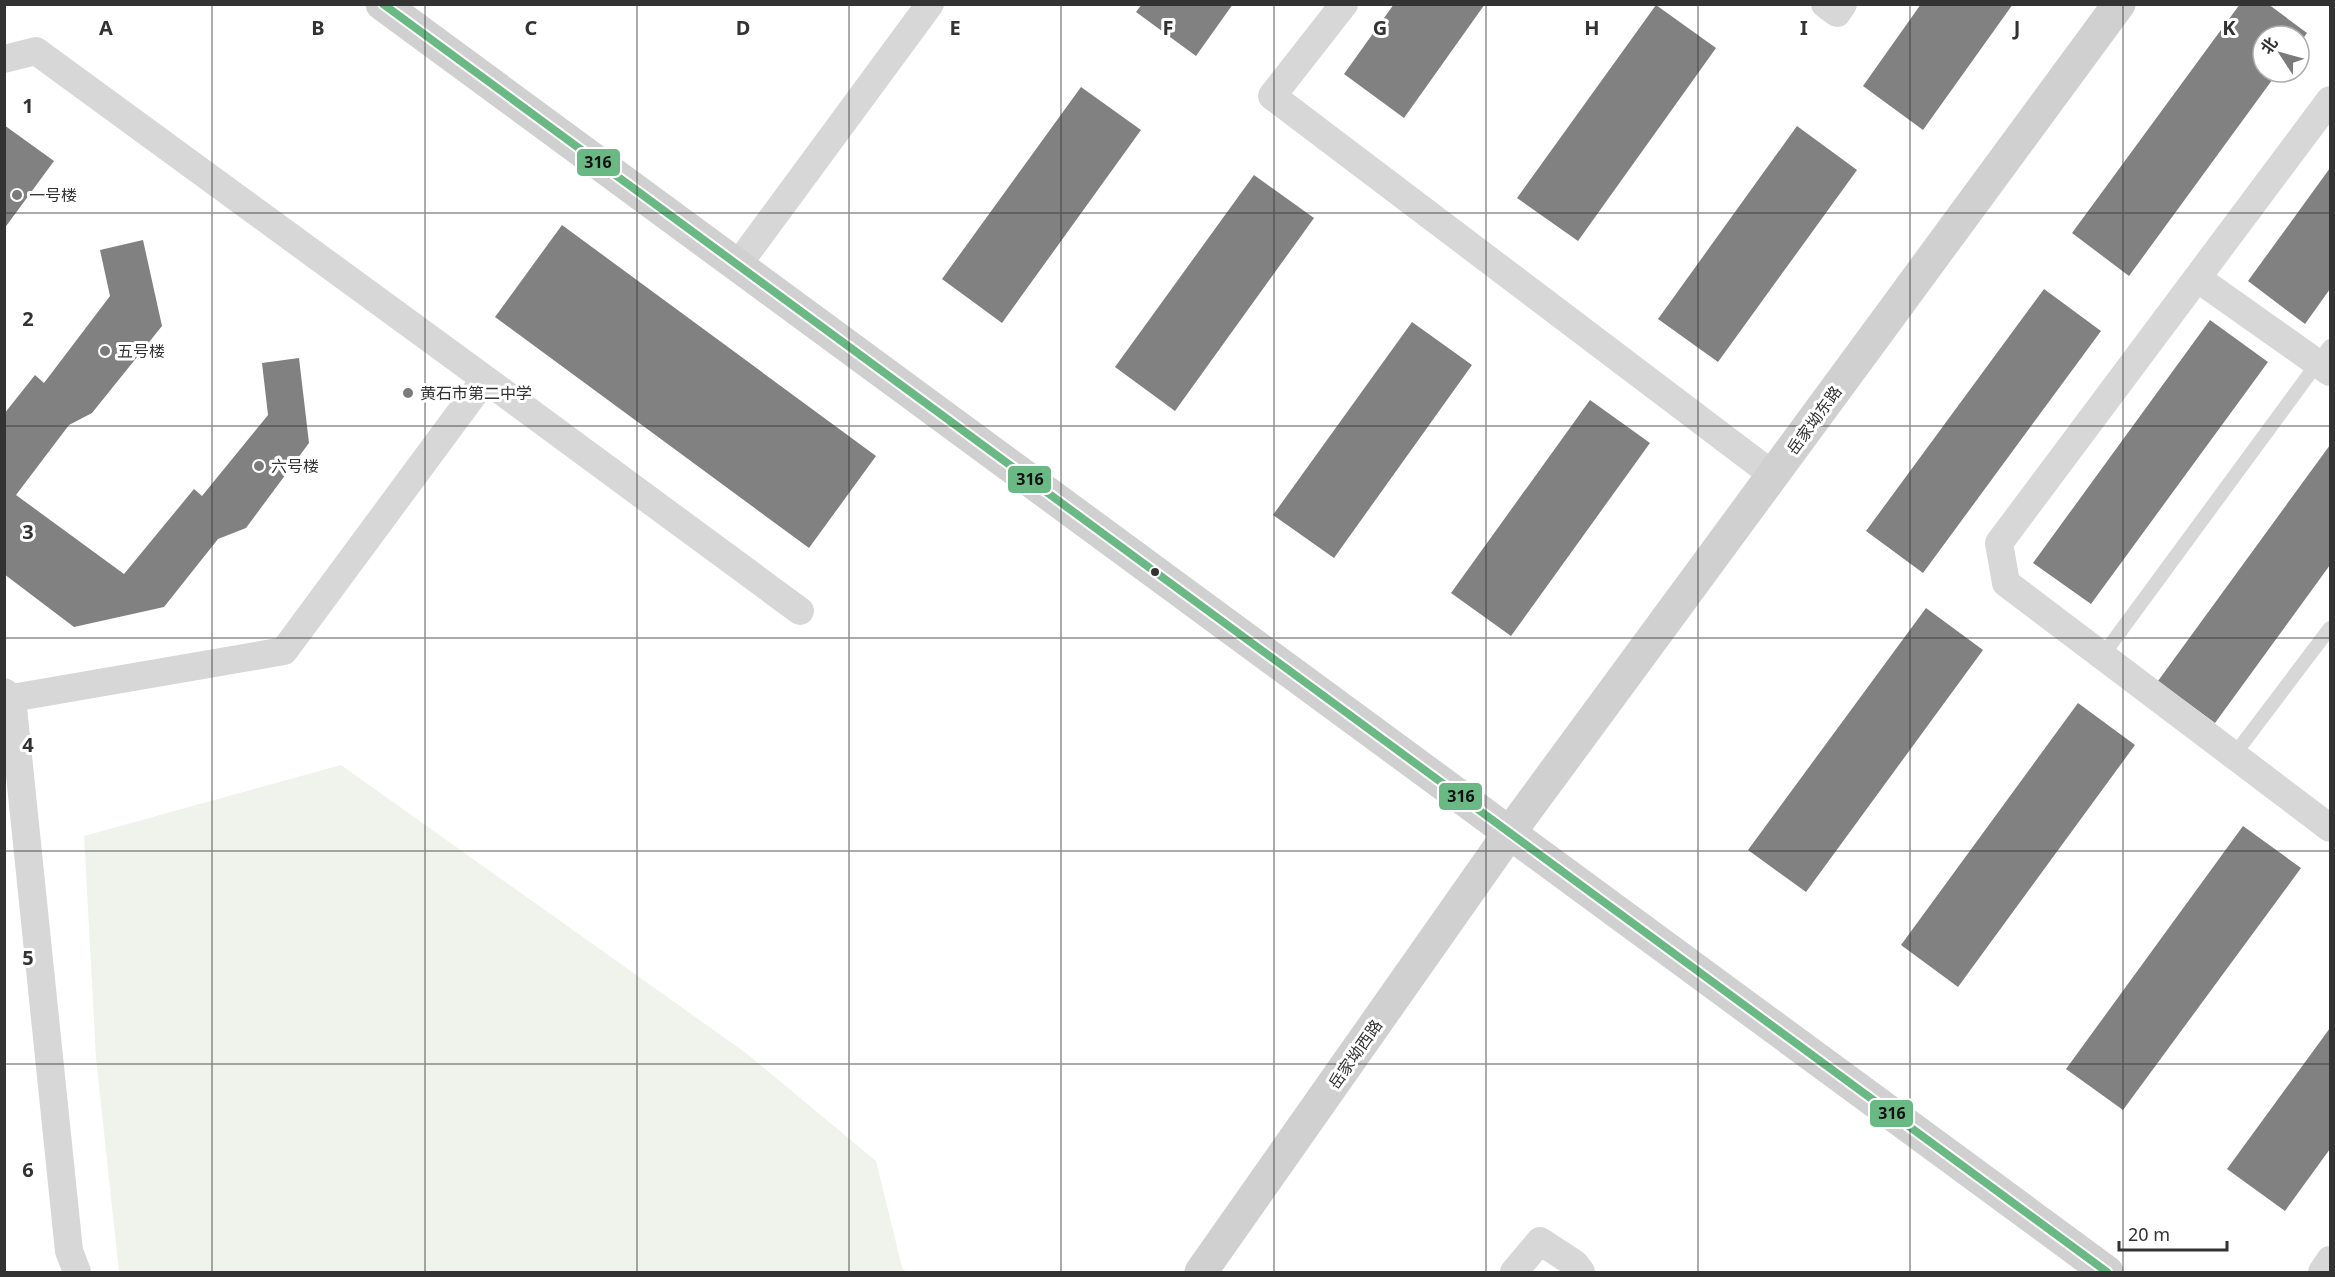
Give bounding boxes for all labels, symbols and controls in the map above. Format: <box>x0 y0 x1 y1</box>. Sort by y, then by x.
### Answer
text: A <box>99 14 113 41</box>
text: B <box>311 14 325 41</box>
text: C <box>525 14 538 41</box>
text: D <box>736 14 750 41</box>
text: E <box>949 14 961 41</box>
text: F <box>1163 14 1173 41</box>
text: G <box>1373 14 1387 41</box>
text: H <box>1584 14 1600 41</box>
text: I <box>1800 14 1808 41</box>
text: J <box>2012 14 2020 41</box>
text: K <box>2222 14 2236 41</box>
north arrow <box>2251 24 2311 84</box>
text: 北 <box>2255 32 2282 58</box>
text: 1 <box>22 92 34 119</box>
line badge: 316 <box>576 148 621 177</box>
text: 316 <box>584 151 612 173</box>
place label: 一号楼 <box>29 184 77 206</box>
marker: 一号楼 <box>10 188 24 202</box>
text: 2 <box>22 305 34 332</box>
place label: 五号楼 <box>117 340 165 362</box>
marker: 五号楼 <box>98 344 112 358</box>
street label: 岳家坳东路 <box>1782 381 1846 459</box>
place label: 黄石市第二中学 <box>420 382 532 404</box>
marker: 黄石市第二中学 <box>401 386 415 400</box>
place label: 六号楼 <box>271 455 319 477</box>
marker: 六号楼 <box>252 459 266 473</box>
line badge: 316 <box>1007 465 1052 494</box>
text: 316 <box>1016 468 1044 490</box>
text: 3 <box>22 518 34 545</box>
unlabelled marker <box>1149 566 1161 578</box>
text: 4 <box>22 731 34 758</box>
line badge: 316 <box>1438 782 1483 811</box>
text: 316 <box>1447 785 1475 807</box>
text: 5 <box>22 944 34 971</box>
street label: 岳家坳西路 <box>1323 1015 1387 1093</box>
line badge: 316 <box>1869 1099 1914 1128</box>
text: 316 <box>1878 1102 1906 1124</box>
text: 6 <box>22 1156 34 1183</box>
scale bar <box>2119 1214 2227 1252</box>
text: 20 m <box>2128 1222 2170 1246</box>

